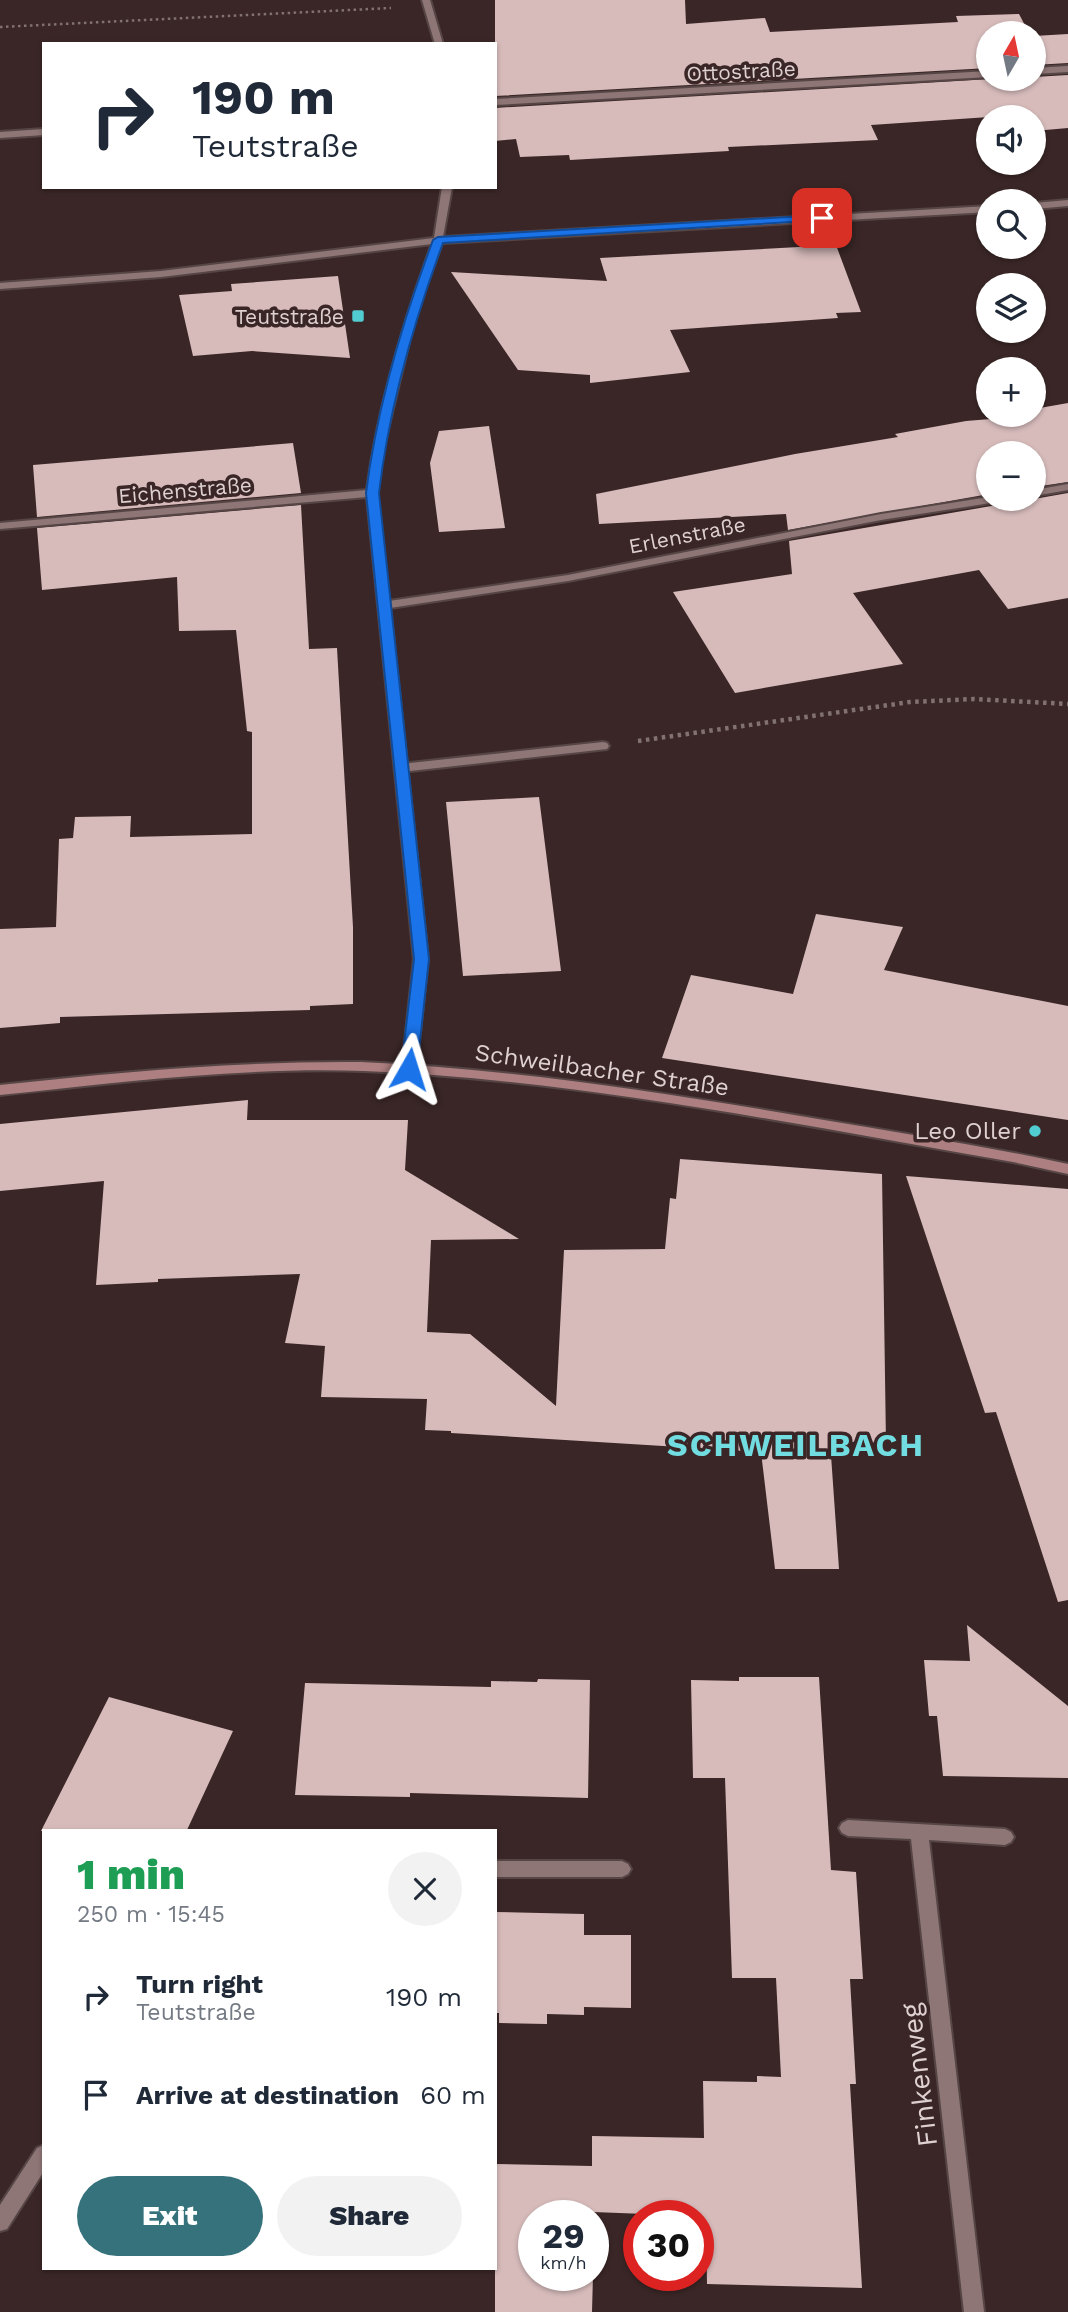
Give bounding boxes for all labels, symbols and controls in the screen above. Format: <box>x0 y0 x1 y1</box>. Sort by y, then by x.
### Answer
north arrow <box>976 21 1046 91</box>
map controls <box>976 21 1046 511</box>
street label: Ottostraße <box>686 56 796 86</box>
text: 190 m <box>192 68 335 126</box>
icon: right <box>77 70 168 161</box>
button: sound <box>976 105 1046 175</box>
text: Teutstraße <box>192 127 359 165</box>
pin <box>792 188 852 248</box>
button: search <box>976 189 1046 259</box>
icon: arrive <box>803 199 841 237</box>
button: layers <box>976 273 1046 343</box>
place label: Teutstraße <box>235 304 344 329</box>
marker: Teutstraße <box>350 308 366 324</box>
button: + <box>976 357 1046 427</box>
button: − <box>976 441 1046 511</box>
street label: Eichenstraße <box>117 472 253 508</box>
street label: Erlenstraße <box>626 511 748 559</box>
position arrow <box>372 1032 446 1106</box>
street label: Schweilbacher Straße <box>473 1038 731 1102</box>
place label: Leo Oller <box>914 1117 1021 1145</box>
marker: Leo Oller <box>1027 1123 1043 1139</box>
district label: SCHWEILBACH <box>667 1426 925 1464</box>
text: 1 min <box>77 1850 185 1899</box>
button: close <box>388 1852 462 1926</box>
text: 250 m · 15:45 <box>77 1901 225 1928</box>
text: Turn right <box>136 1969 263 1999</box>
icon: right <box>77 1978 115 2016</box>
text: 190 m <box>386 1982 462 2012</box>
text: Teutstraße <box>136 1999 256 2026</box>
street label: Finkenweg <box>894 2001 944 2149</box>
icon: arrive <box>77 2076 115 2114</box>
text: Arrive at destination <box>136 2080 399 2110</box>
text: 60 m <box>420 2080 486 2110</box>
button: Exit <box>77 2176 263 2256</box>
button: Share <box>277 2176 462 2256</box>
speed limit sign: 30 <box>623 2200 714 2291</box>
text: 29 <box>542 2215 585 2257</box>
text: km/h <box>540 2252 587 2273</box>

